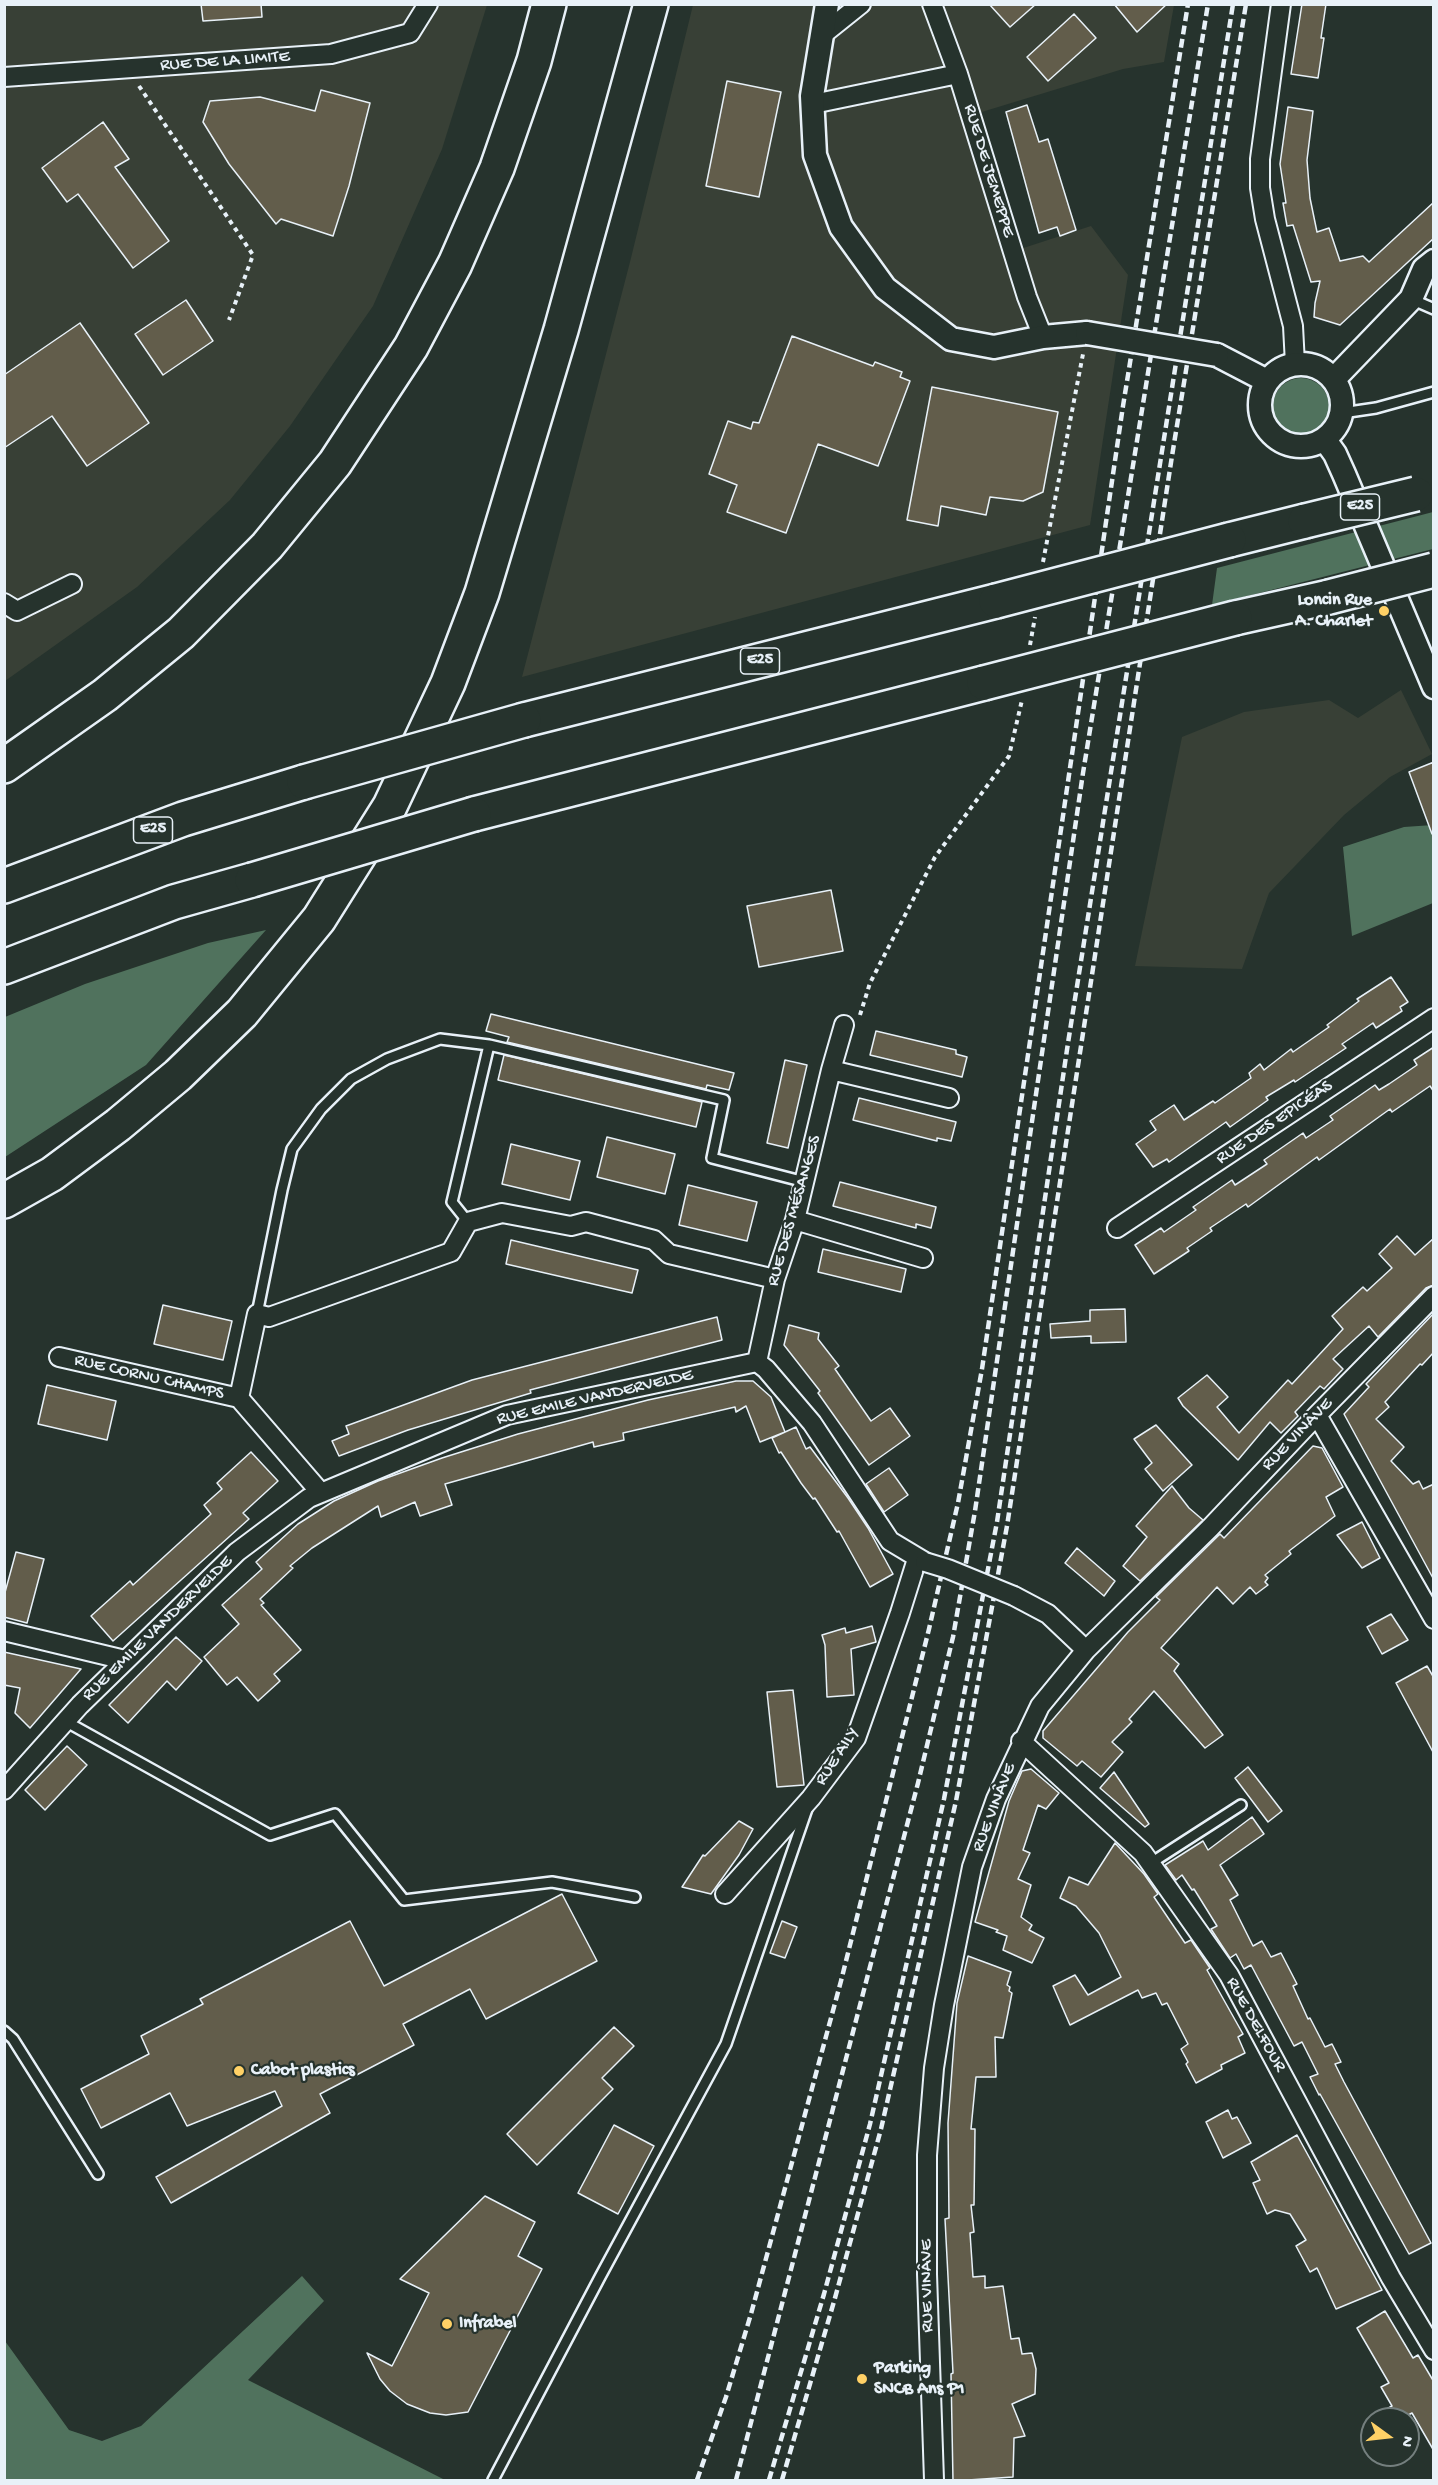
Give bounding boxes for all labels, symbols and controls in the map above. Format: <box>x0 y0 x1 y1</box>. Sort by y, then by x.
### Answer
street label: RUE DE LA LIMITE <box>159 47 291 77</box>
street label: RUE DE JEMEPPE <box>957 102 1019 240</box>
road number: E25 <box>1340 494 1380 520</box>
place label: Loncin Rue A. Charlet <box>1295 590 1372 632</box>
marker: Loncin Rue A. Charlet <box>1377 604 1391 618</box>
road number: E25 <box>740 648 780 674</box>
road number: E25 <box>134 817 172 843</box>
street label: RUE DES EPICÉAS <box>1212 1076 1338 1170</box>
street label: RUE DES MÉSANGES <box>763 1133 827 1289</box>
street label: RUE CORNU CHAMPS <box>72 1350 226 1406</box>
street label: RUE EMILE VANDERVELDE <box>495 1365 695 1431</box>
street label: RUE VINÂVE <box>1258 1394 1338 1476</box>
street label: RUE EMILE VANDERVELDE <box>78 1551 238 1707</box>
street label: RUE AILY <box>811 1724 865 1790</box>
street label: RUE VINÂVE <box>968 1761 1022 1855</box>
street label: RUE DELFOUR <box>1220 1974 1290 2076</box>
place label: Cabot plastics <box>251 2060 355 2082</box>
marker: Cabot plastics <box>232 2064 246 2078</box>
street label: RUE VINÂVE <box>916 2239 940 2333</box>
place label: Infrabel <box>459 2313 517 2335</box>
marker: Infrabel <box>440 2317 454 2331</box>
place label: Parking SNCB Ans P1 <box>874 2358 965 2400</box>
marker: Parking SNCB Ans P1 <box>855 2372 869 2386</box>
north arrow <box>1360 2407 1420 2467</box>
text: N <box>1395 2434 1416 2449</box>

